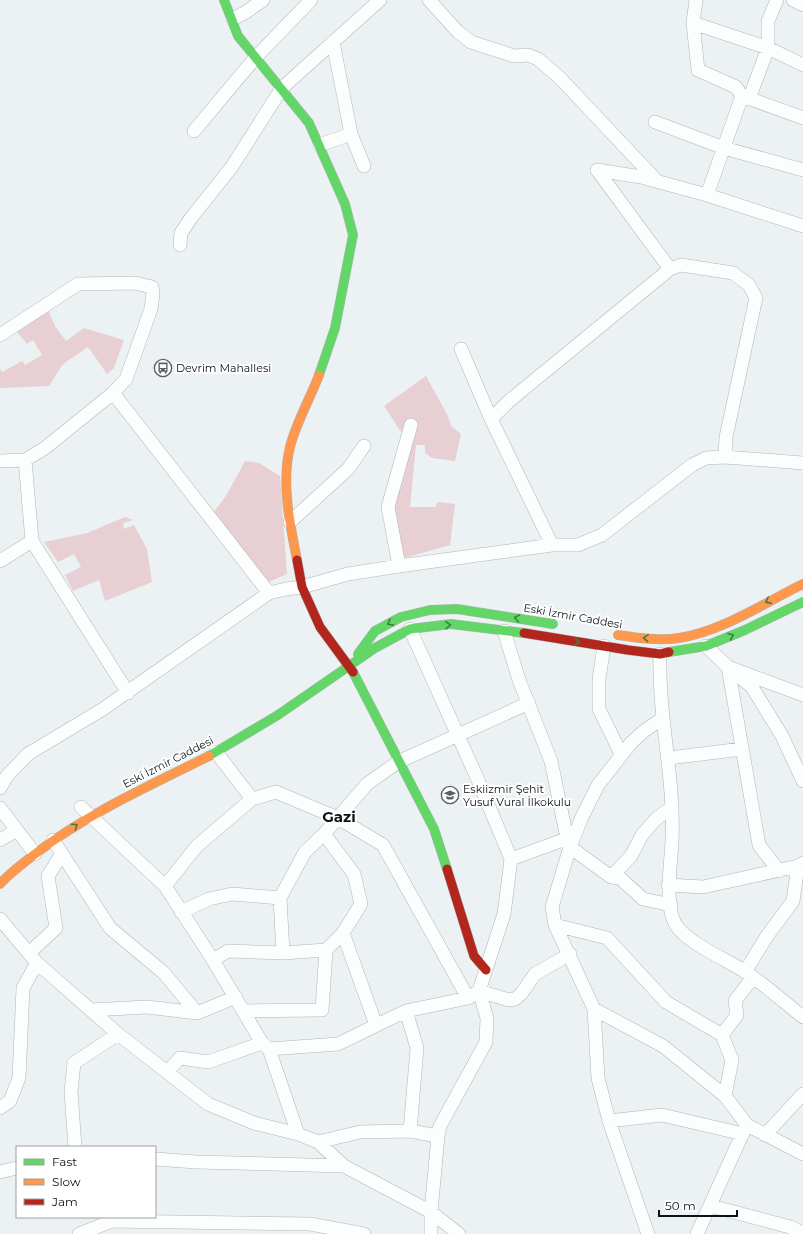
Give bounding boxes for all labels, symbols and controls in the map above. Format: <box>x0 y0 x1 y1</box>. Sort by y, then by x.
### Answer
bus stop icon: Devrim Mahallesi <box>153 358 173 378</box>
place label: Devrim Mahallesi <box>176 361 271 375</box>
one-way arrow <box>765 596 772 604</box>
street label: Eski İzmir Caddesi <box>523 600 623 632</box>
one-way arrow <box>514 614 520 623</box>
one-way arrow <box>387 618 395 626</box>
one-way arrow <box>445 621 451 629</box>
one-way arrow <box>728 632 735 640</box>
one-way arrow <box>643 634 649 643</box>
one-way arrow <box>574 637 580 645</box>
street label: Eski İzmir Caddesi <box>120 733 216 791</box>
place label: Eskiizmir Şehit Yusuf Vural İlkokulu <box>463 782 571 809</box>
school or university icon: Eskiizmir Şehit Yusuf Vural İlkokulu <box>440 785 460 805</box>
district label: Gazi <box>322 807 356 826</box>
one-way arrow <box>71 823 78 831</box>
legend <box>16 1146 156 1218</box>
text: Fast <box>52 1154 77 1169</box>
text: Slow <box>52 1174 81 1189</box>
scale bar <box>659 1192 737 1218</box>
text: Jam <box>51 1194 78 1209</box>
text: 50 m <box>665 1198 696 1213</box>

